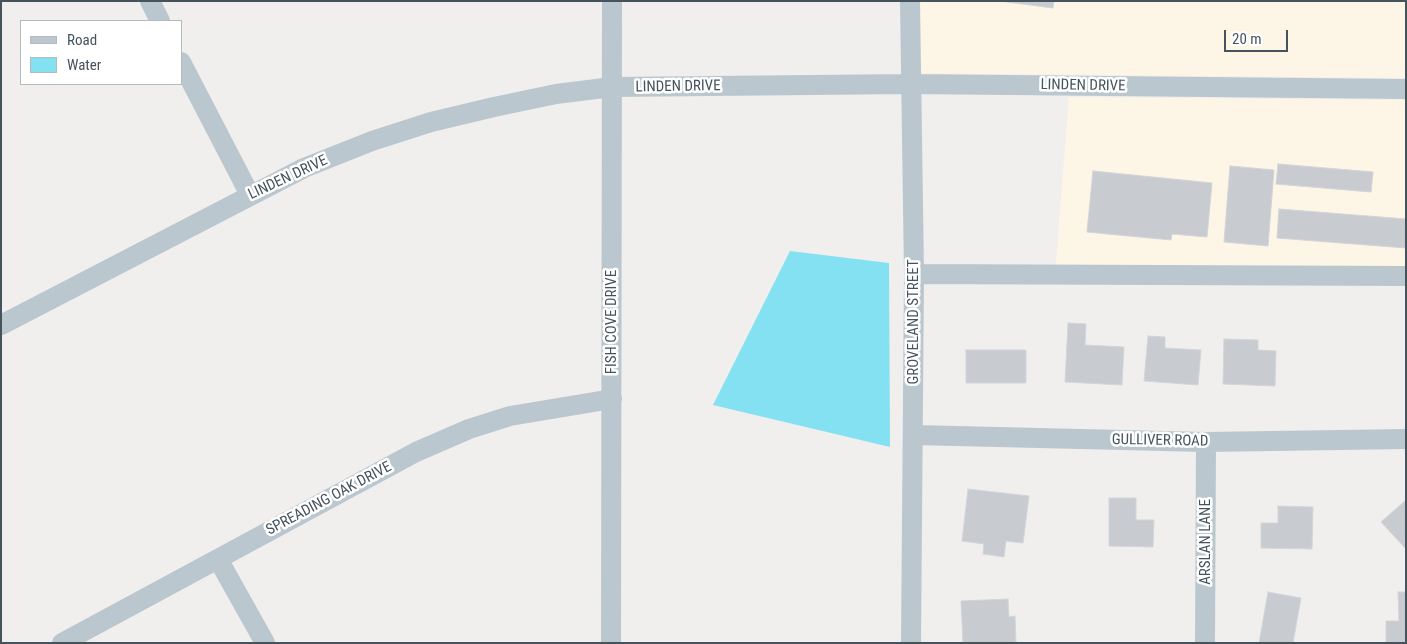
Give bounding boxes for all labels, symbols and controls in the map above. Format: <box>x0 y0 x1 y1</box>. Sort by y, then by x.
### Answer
legend <box>20 20 182 85</box>
scale bar <box>1227 20 1291 52</box>
text: 20 m <box>1232 30 1262 48</box>
text: Road <box>67 31 97 49</box>
text: Water <box>67 56 101 74</box>
street label: LINDEN DRIVE <box>1040 76 1126 96</box>
street label: LINDEN DRIVE <box>635 77 721 97</box>
street label: LINDEN DRIVE <box>246 152 330 204</box>
street label: GROVELAND STREET <box>905 259 923 385</box>
street label: FISH COVE DRIVE <box>603 270 621 374</box>
street label: GULLIVER ROAD <box>1112 431 1208 451</box>
street label: SPREADING OAK DRIVE <box>263 458 395 540</box>
street label: ARSLAN LANE <box>1197 499 1215 585</box>

